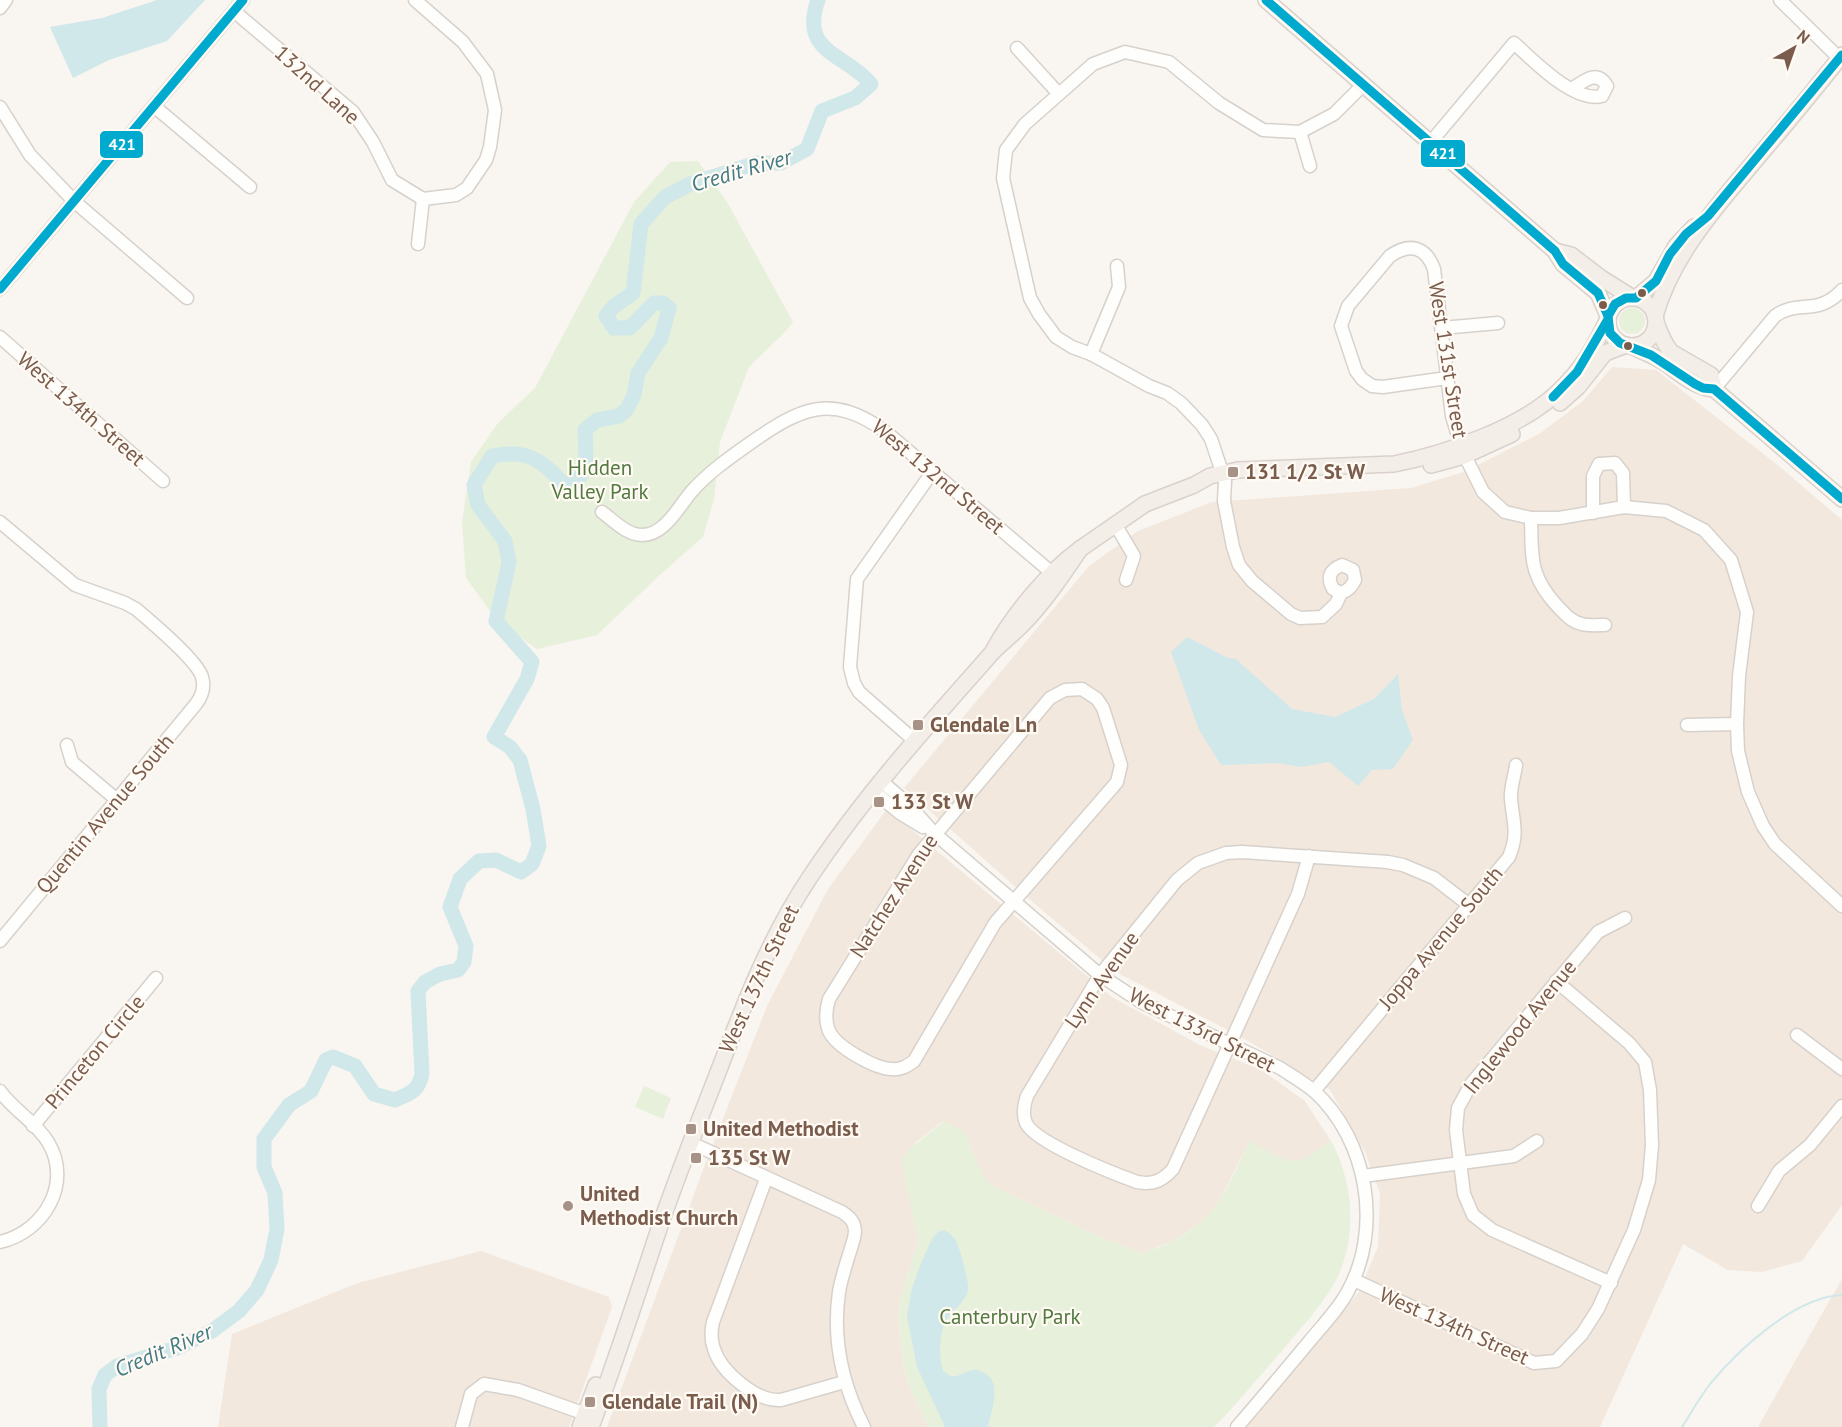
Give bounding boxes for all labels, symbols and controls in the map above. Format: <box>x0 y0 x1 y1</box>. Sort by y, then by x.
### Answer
north arrow <box>1764 18 1824 78</box>
text: N <box>1793 25 1814 48</box>
street label: 132nd Lane <box>269 39 366 130</box>
line badge: 421 <box>99 130 144 159</box>
text: 421 <box>108 134 136 154</box>
line badge: 421 <box>1420 139 1466 168</box>
water label: Credit River <box>688 142 796 198</box>
text: 421 <box>1429 143 1457 163</box>
street label: West 131st Street <box>1423 280 1474 440</box>
unlabelled marker <box>1636 287 1648 299</box>
unlabelled marker <box>1597 299 1609 311</box>
unlabelled marker <box>1622 340 1634 352</box>
street label: West 134th Street <box>12 346 151 472</box>
street label: West 132nd Street <box>866 413 1010 540</box>
park label: Hidden Valley Park <box>550 454 649 505</box>
place label: 131 1/2 St W <box>1245 458 1366 485</box>
marker: 131 1/2 St W <box>1226 465 1240 479</box>
place label: Glendale Ln <box>930 711 1037 738</box>
marker: Glendale Ln <box>911 718 925 732</box>
street label: Quentin Avenue South <box>30 728 179 899</box>
place label: 133 St W <box>891 788 974 815</box>
marker: 133 St W <box>872 795 886 809</box>
street label: Natchez Avenue <box>844 829 944 963</box>
street label: Joppa Avenue South <box>1372 860 1508 1016</box>
street label: West 137th Street <box>712 900 805 1057</box>
street label: Lynn Avenue <box>1058 926 1145 1033</box>
street label: Inglewood Avenue <box>1457 954 1582 1099</box>
street label: West 133rd Street <box>1124 981 1280 1078</box>
street label: Princeton Circle <box>39 989 150 1114</box>
place label: United Methodist <box>703 1115 859 1142</box>
marker: United Methodist <box>684 1122 698 1136</box>
place label: 135 St W <box>708 1144 791 1171</box>
marker: 135 St W <box>689 1151 703 1165</box>
place label: United Methodist Church <box>580 1180 738 1231</box>
marker: United Methodist Church <box>561 1199 575 1213</box>
street label: West 134th Street <box>1375 1280 1533 1371</box>
park label: Canterbury Park <box>939 1303 1081 1330</box>
water label: Credit River <box>110 1316 218 1383</box>
place label: Glendale Trail (N) <box>602 1388 758 1415</box>
marker: Glendale Trail (N) <box>583 1395 597 1409</box>

